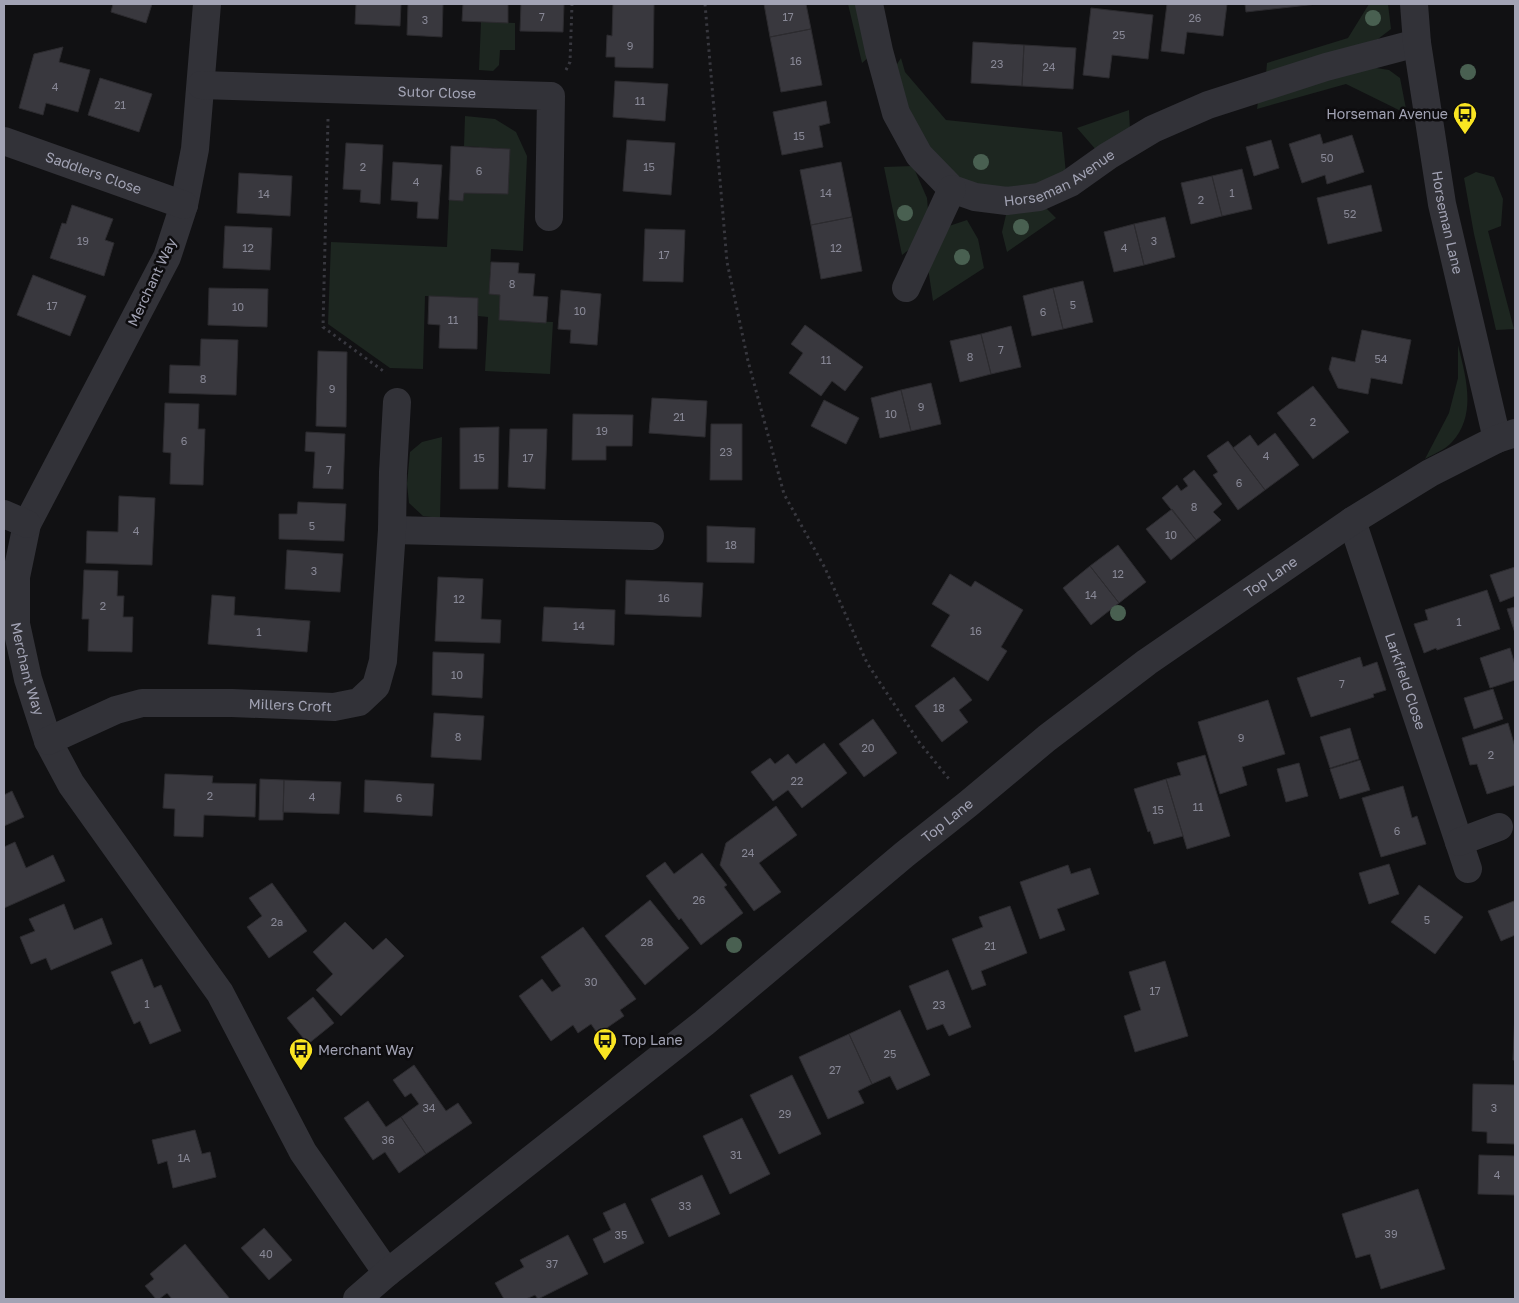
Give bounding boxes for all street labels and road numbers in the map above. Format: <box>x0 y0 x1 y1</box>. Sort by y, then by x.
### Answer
street label: Sutor Close <box>398 82 476 102</box>
street label: Horseman Avenue <box>1003 145 1117 209</box>
street label: Saddlers Close <box>43 147 144 197</box>
street label: Horseman Lane <box>1429 169 1467 276</box>
street label: Merchant Way <box>124 235 180 329</box>
street label: Top Lane <box>1240 552 1300 601</box>
street label: Merchant Way <box>8 620 48 717</box>
street label: Larkfield Close <box>1382 631 1430 732</box>
street label: Millers Croft <box>248 695 332 715</box>
street label: Top Lane <box>918 795 976 846</box>

